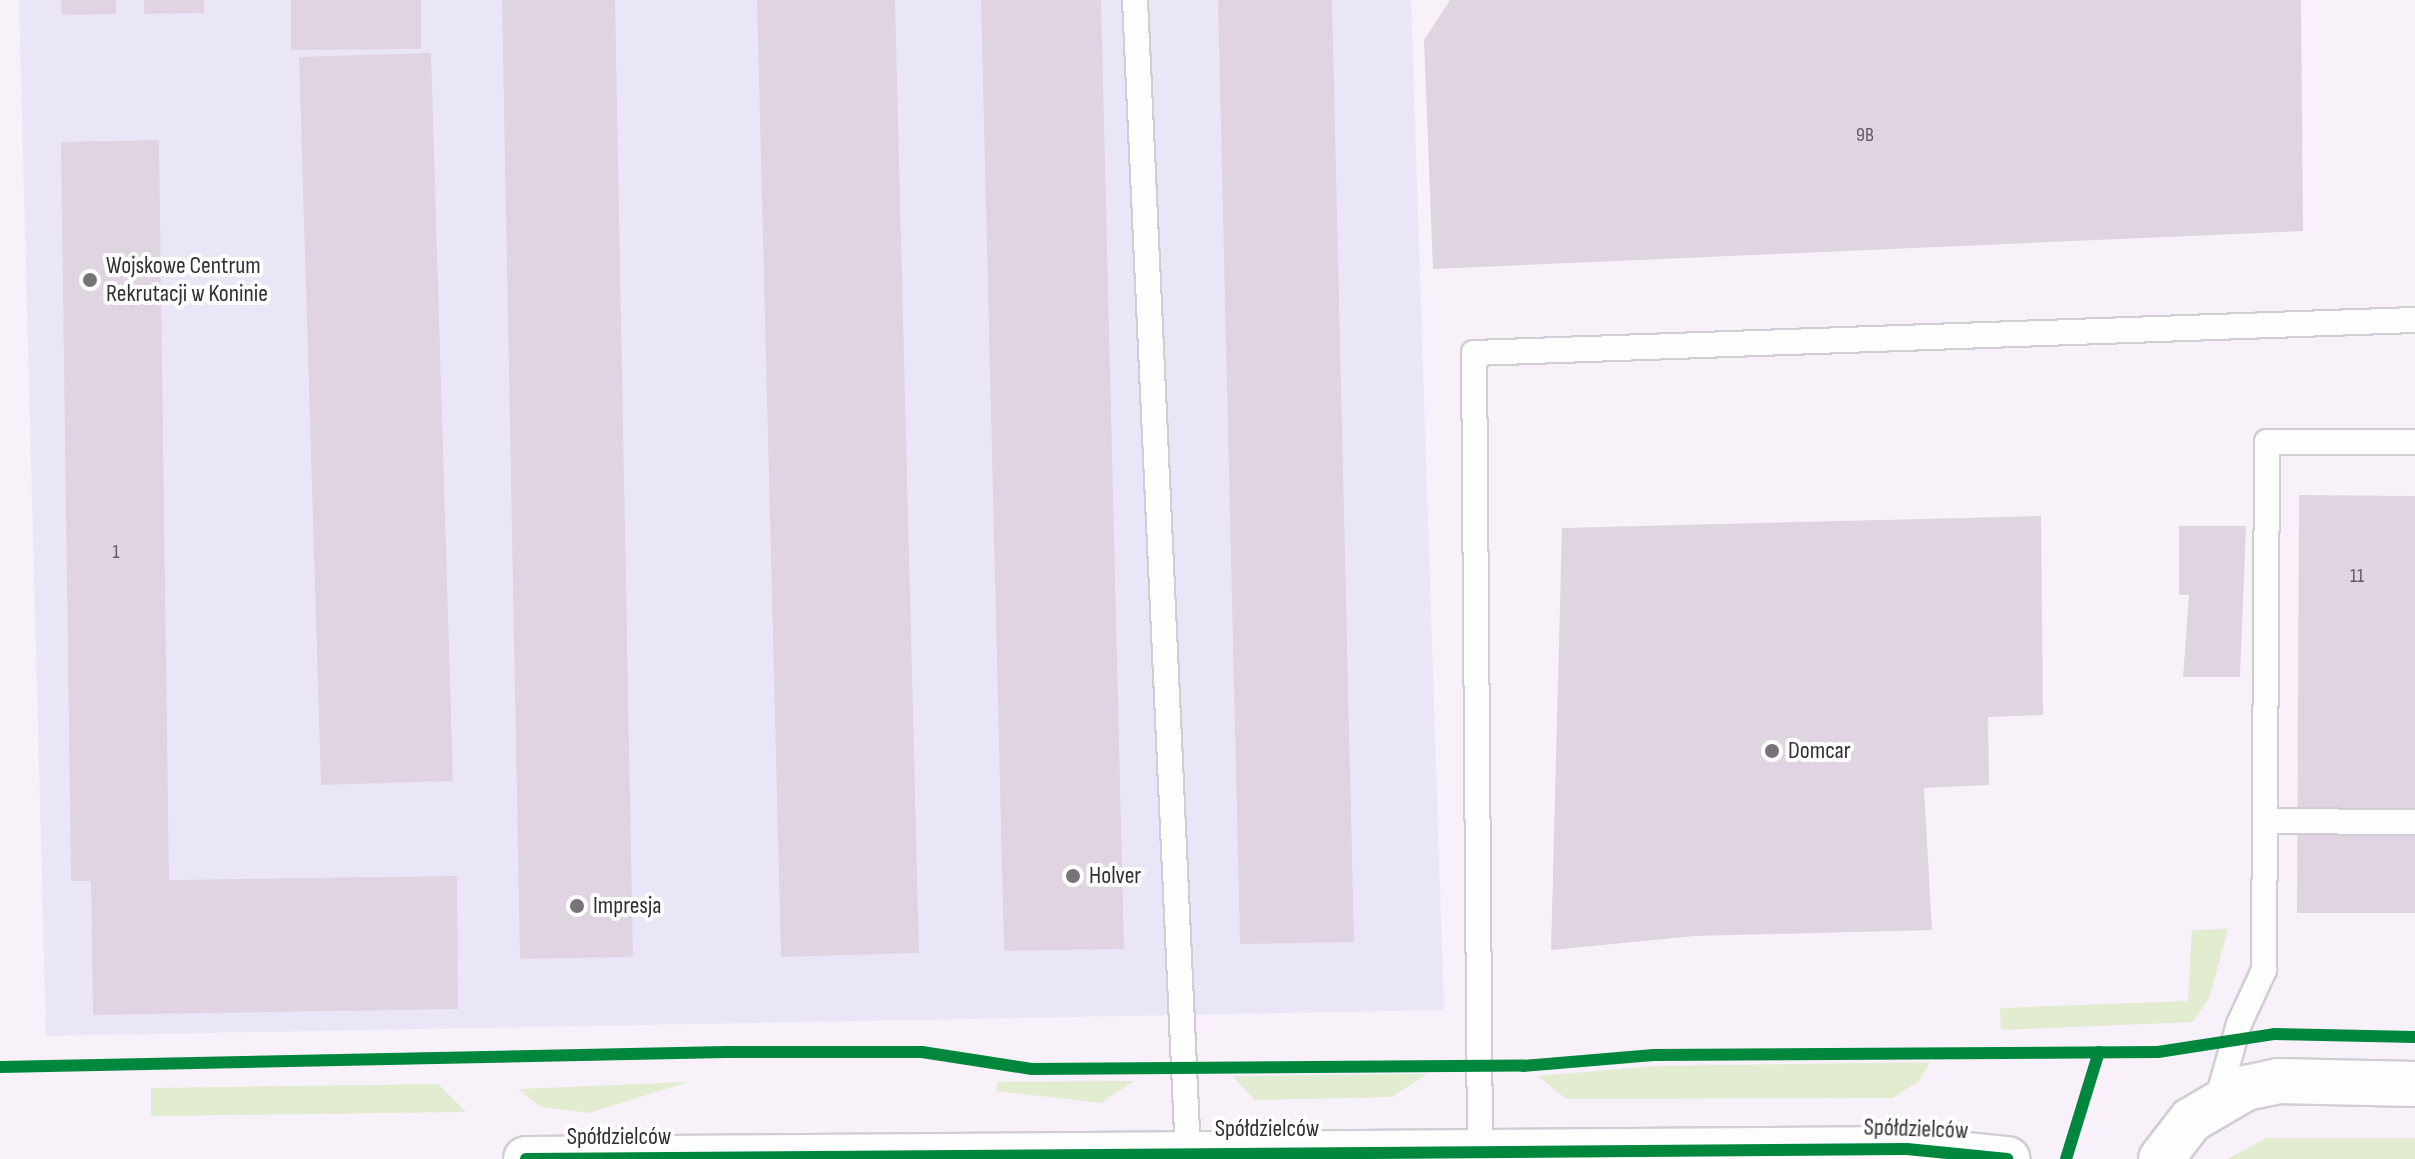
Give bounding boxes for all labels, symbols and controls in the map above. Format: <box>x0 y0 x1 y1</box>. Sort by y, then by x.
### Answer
house number: 9B <box>1856 123 1874 147</box>
place label: Wojskowe Centrum Rekrutacji w Koninie <box>106 252 268 308</box>
marker: Wojskowe Centrum Rekrutacji w Koninie <box>81 271 99 289</box>
house number: 1 <box>113 540 119 564</box>
house number: 11 <box>2350 564 2364 588</box>
place label: Domcar <box>1788 737 1851 765</box>
marker: Domcar <box>1763 742 1781 760</box>
place label: Holver <box>1089 862 1141 890</box>
marker: Holver <box>1064 867 1082 885</box>
place label: Impresja <box>593 892 661 920</box>
marker: Impresja <box>568 897 586 915</box>
street label: Spółdzielców <box>1863 1113 1969 1145</box>
street label: Spółdzielców <box>1215 1115 1319 1143</box>
street label: Spółdzielców <box>567 1123 671 1151</box>

